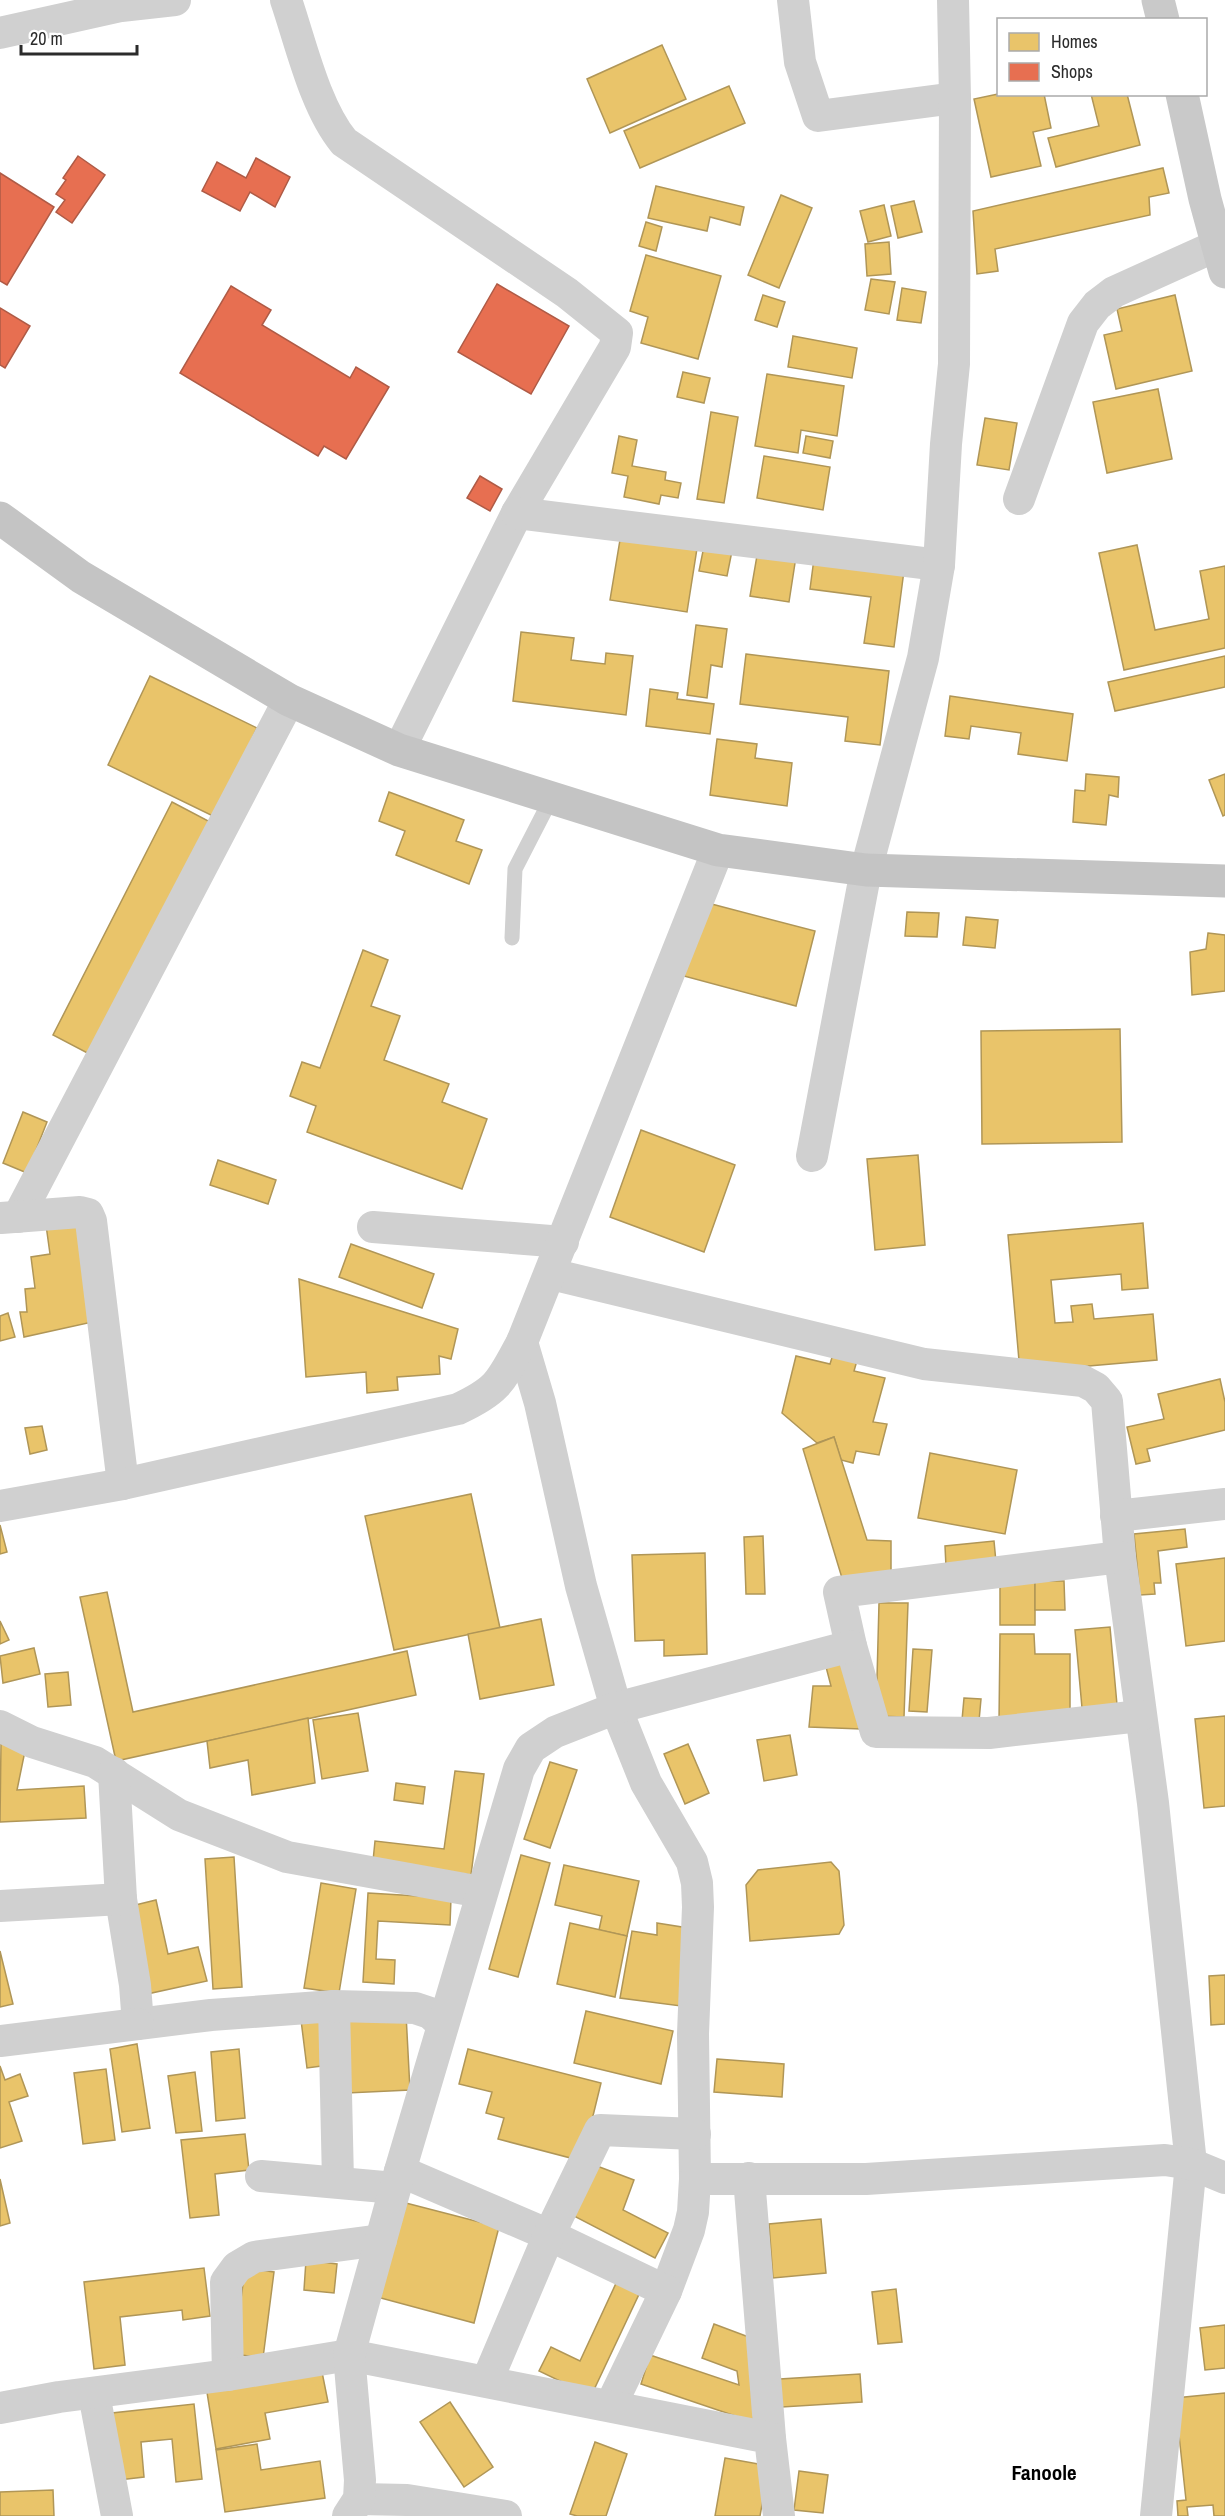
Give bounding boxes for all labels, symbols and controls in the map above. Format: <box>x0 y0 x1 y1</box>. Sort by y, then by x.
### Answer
scale bar <box>21 18 136 56</box>
legend <box>997 18 1207 96</box>
text: 20 m <box>30 26 63 51</box>
text: Homes <box>1051 29 1098 54</box>
text: Shops <box>1051 59 1093 84</box>
district label: Fanoole <box>1011 2458 1077 2487</box>

